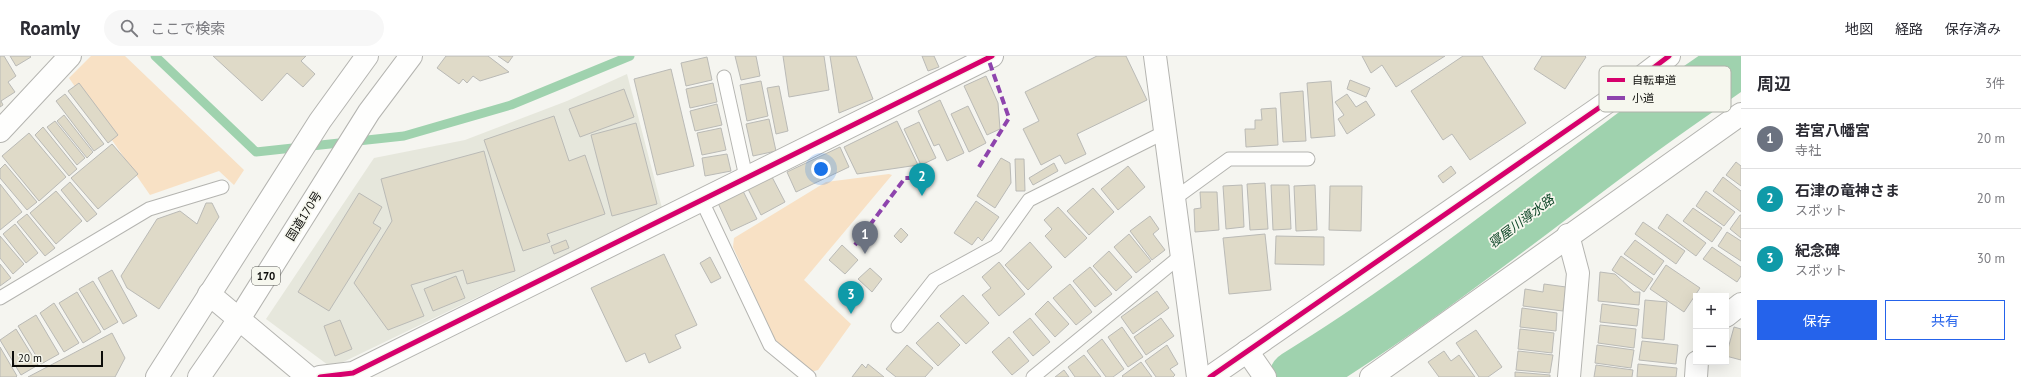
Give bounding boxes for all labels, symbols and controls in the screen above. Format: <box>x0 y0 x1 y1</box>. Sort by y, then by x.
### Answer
search box <box>104 10 384 46</box>
text: Roamly <box>20 16 80 40</box>
icon: search <box>118 17 140 39</box>
text: ここで検索 <box>150 19 225 38</box>
text: 地図 <box>1845 20 1873 38</box>
text: 経路 <box>1895 20 1923 38</box>
text: 保存済み <box>1945 20 2001 38</box>
legend <box>1599 66 1731 112</box>
text: 自転車道 <box>1632 73 1676 87</box>
text: 周辺 <box>1757 73 1791 95</box>
text: 3件 <box>1985 75 2005 92</box>
text: 小道 <box>1632 91 1654 105</box>
text: 若宮八幡宮 <box>1795 121 1870 140</box>
text: 1 <box>1766 130 1774 147</box>
text: 20 m <box>1977 130 2005 147</box>
text: 寺社 <box>1795 142 1821 159</box>
your location <box>811 159 831 179</box>
pin: 2 <box>909 163 935 196</box>
text: 石津の竜神さま <box>1795 181 1900 200</box>
street label: 国道170号 <box>282 188 325 243</box>
text: 2 <box>1766 190 1774 207</box>
text: 20 m <box>1977 190 2005 207</box>
water label: 寝屋川導水路 <box>1485 191 1558 252</box>
text: スポット <box>1795 202 1847 219</box>
pin: 1 <box>852 221 878 254</box>
text: 紀念碑 <box>1795 241 1840 260</box>
text: 3 <box>1766 250 1774 267</box>
text: 30 m <box>1977 250 2005 267</box>
text: スポット <box>1795 262 1847 279</box>
road number: 170 <box>252 267 280 285</box>
pin: 3 <box>838 281 864 314</box>
map controls <box>1693 293 1729 365</box>
button: + <box>1693 293 1729 329</box>
button: 保存 <box>1757 300 1877 340</box>
button: 共有 <box>1885 300 2005 340</box>
button: − <box>1693 329 1729 365</box>
scale bar <box>12 349 103 368</box>
text: 20 m <box>18 351 42 365</box>

